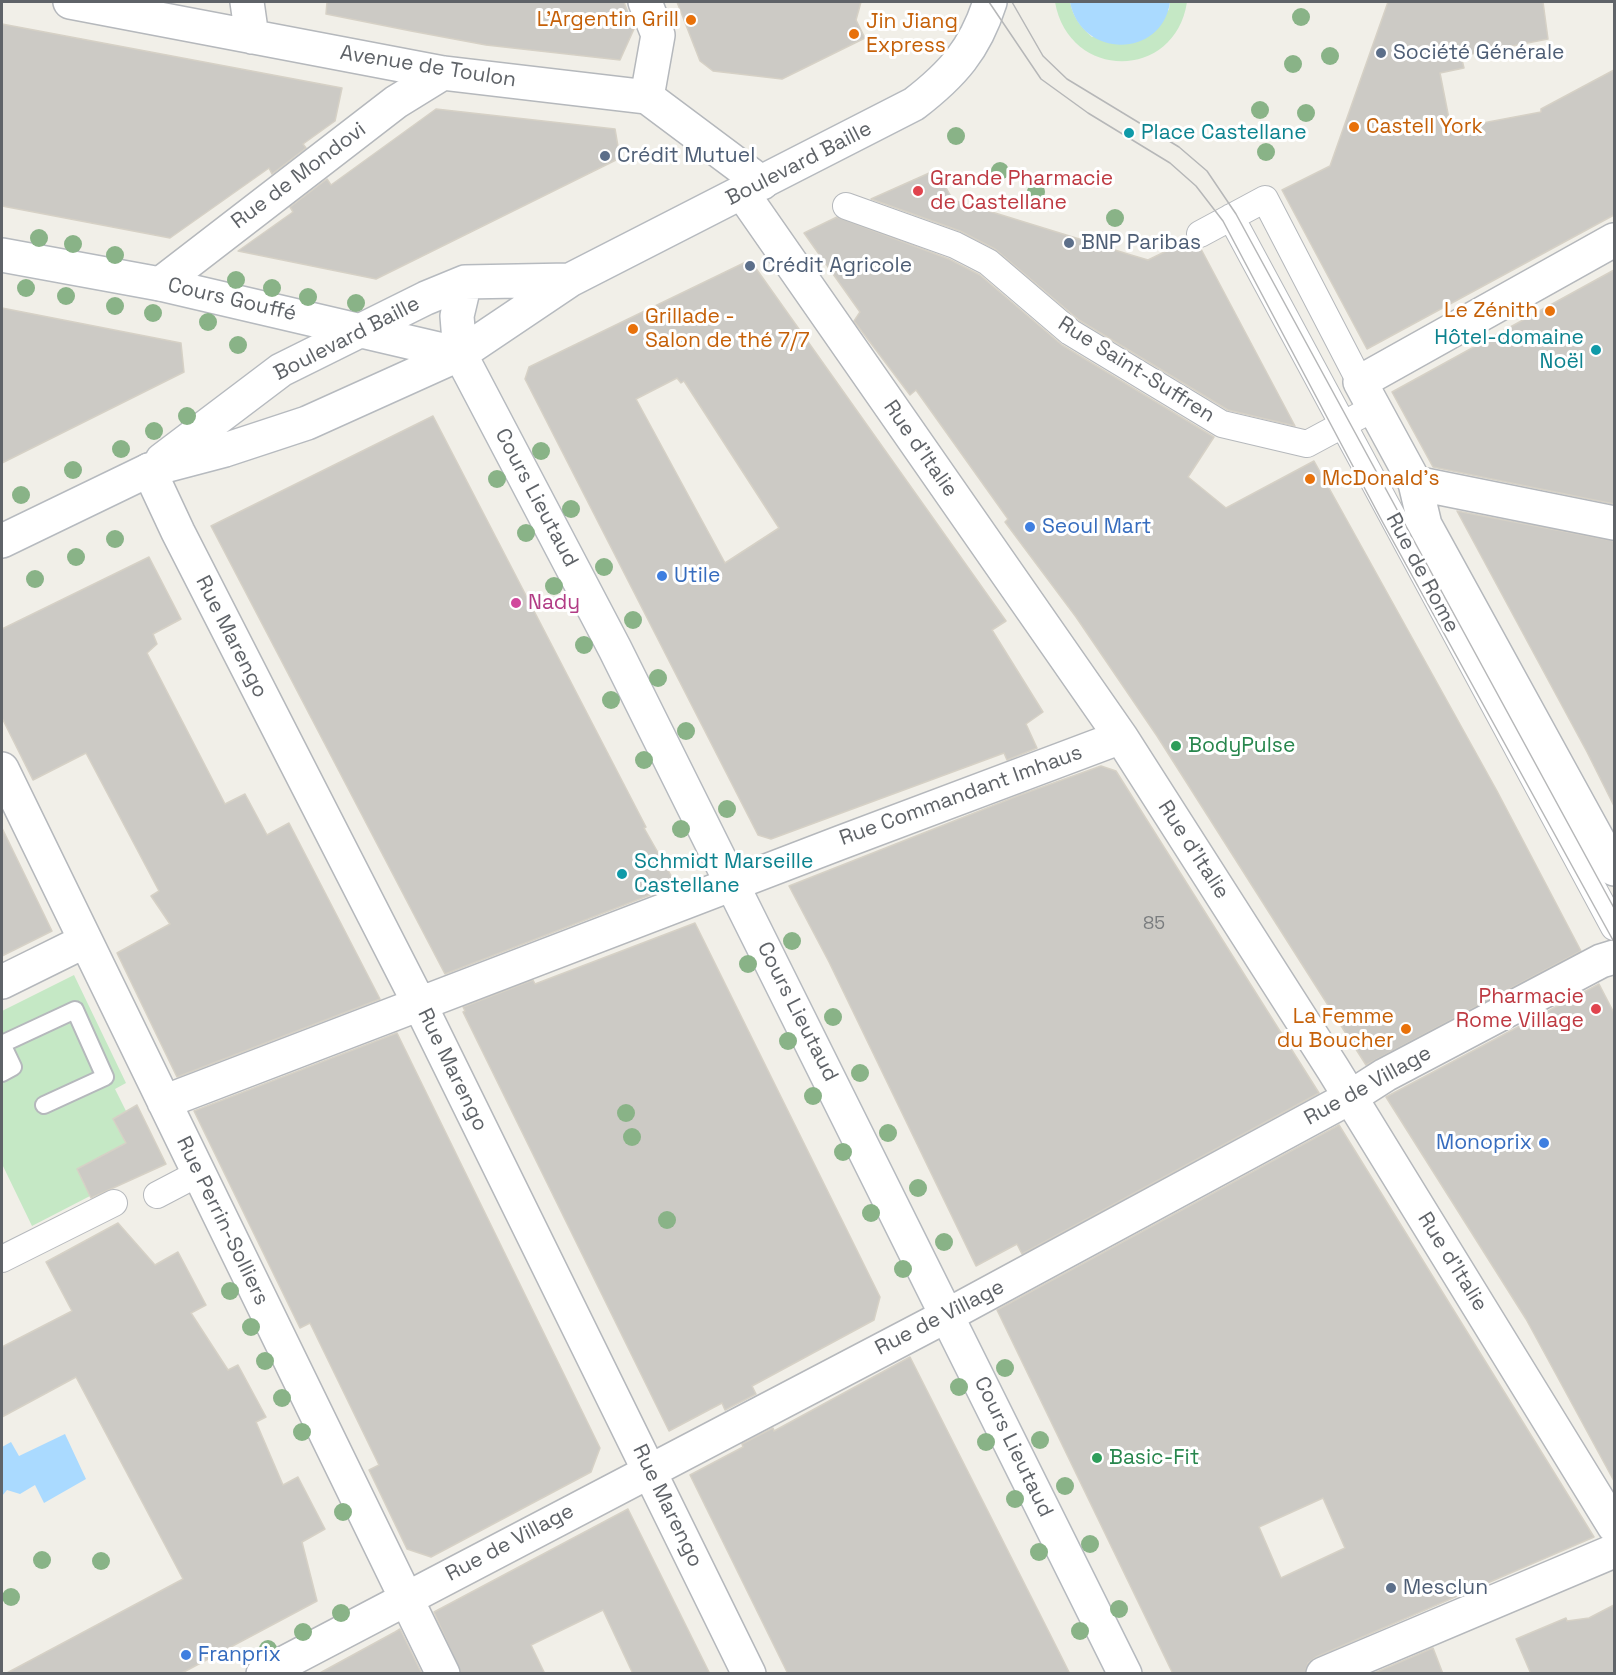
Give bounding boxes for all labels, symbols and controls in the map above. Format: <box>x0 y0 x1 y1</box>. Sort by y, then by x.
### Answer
place label: L'Argentin Grill <box>537 7 679 33</box>
place label: Jin Jiang Express <box>866 9 958 59</box>
marker: L'Argentin Grill <box>684 13 698 27</box>
marker: Jin Jiang Express <box>847 27 861 41</box>
place label: Société Générale <box>1393 40 1564 66</box>
street label: Avenue de Toulon <box>338 41 518 93</box>
marker: Société Générale <box>1374 46 1388 60</box>
place label: Castell York <box>1366 114 1483 140</box>
street label: Boulevard Baille <box>722 116 876 212</box>
street label: Rue de Mondovi <box>227 117 371 235</box>
place label: Place Castellane <box>1141 120 1307 146</box>
marker: Castell York <box>1347 120 1361 134</box>
marker: Place Castellane <box>1122 126 1136 140</box>
place label: Crédit Mutuel <box>617 143 755 169</box>
marker: Crédit Mutuel <box>598 149 612 163</box>
place label: Grande Pharmacie de Castellane <box>930 166 1113 216</box>
marker: Grande Pharmacie de Castellane <box>911 184 925 198</box>
place label: BNP Paribas <box>1081 230 1201 256</box>
marker: BNP Paribas <box>1062 236 1076 250</box>
place label: Crédit Agricole <box>762 253 912 279</box>
marker: Crédit Agricole <box>743 259 757 273</box>
street label: Cours Gouffé <box>165 273 299 327</box>
street label: Boulevard Baille <box>270 291 424 387</box>
place label: Le Zénith <box>1444 298 1538 324</box>
place label: Grillade - Salon de thé 7/7 <box>645 304 810 354</box>
marker: Le Zénith <box>1543 304 1557 318</box>
street label: Rue Saint-Suffren <box>1053 312 1219 428</box>
marker: Grillade - Salon de thé 7/7 <box>626 322 640 336</box>
place label: Hôtel-domaine Noël <box>1434 325 1584 375</box>
marker: Hôtel-domaine Noël <box>1589 343 1603 357</box>
street label: Rue d'Italie <box>877 396 963 502</box>
street label: Cours Lieutaud <box>489 424 583 572</box>
place label: McDonald's <box>1322 466 1440 492</box>
marker: McDonald's <box>1303 472 1317 486</box>
street label: Rue de Rome <box>1380 509 1464 637</box>
place label: Seoul Mart <box>1042 514 1151 540</box>
marker: Seoul Mart <box>1023 520 1037 534</box>
place label: Utile <box>674 563 720 589</box>
marker: Utile <box>655 569 669 583</box>
street label: Rue Marengo <box>189 572 273 702</box>
place label: Nady <box>528 590 580 616</box>
marker: Nady <box>509 596 523 610</box>
place label: BodyPulse <box>1188 733 1295 759</box>
marker: BodyPulse <box>1169 739 1183 753</box>
street label: Rue Commandant Imhaus <box>836 740 1086 852</box>
street label: Rue d'Italie <box>1152 796 1234 904</box>
place label: Schmidt Marseille Castellane <box>634 849 813 899</box>
marker: Schmidt Marseille Castellane <box>615 867 629 881</box>
house number: 85 <box>1143 913 1165 935</box>
street label: Cours Lieutaud <box>751 938 843 1086</box>
place label: Pharmacie Rome Village <box>1456 984 1584 1034</box>
marker: Pharmacie Rome Village <box>1589 1002 1603 1016</box>
street label: Rue Marengo <box>411 1004 493 1136</box>
place label: La Femme du Boucher <box>1277 1004 1394 1054</box>
marker: La Femme du Boucher <box>1399 1022 1413 1036</box>
street label: Rue de Village <box>1300 1041 1436 1131</box>
place label: Monoprix <box>1436 1130 1532 1156</box>
street label: Rue Perrin-Solliers <box>170 1133 274 1309</box>
marker: Monoprix <box>1537 1136 1551 1150</box>
street label: Rue d'Italie <box>1412 1208 1492 1316</box>
street label: Rue de Village <box>871 1275 1009 1361</box>
street label: Cours Lieutaud <box>968 1373 1058 1521</box>
street label: Rue Marengo <box>626 1440 708 1572</box>
place label: Basic-Fit <box>1109 1445 1199 1471</box>
marker: Basic-Fit <box>1090 1451 1104 1465</box>
street label: Rue de Village <box>442 1499 578 1587</box>
place label: Mesclun <box>1403 1575 1488 1601</box>
marker: Mesclun <box>1384 1581 1398 1595</box>
place label: Franprix <box>198 1642 281 1668</box>
marker: Franprix <box>179 1648 193 1662</box>

